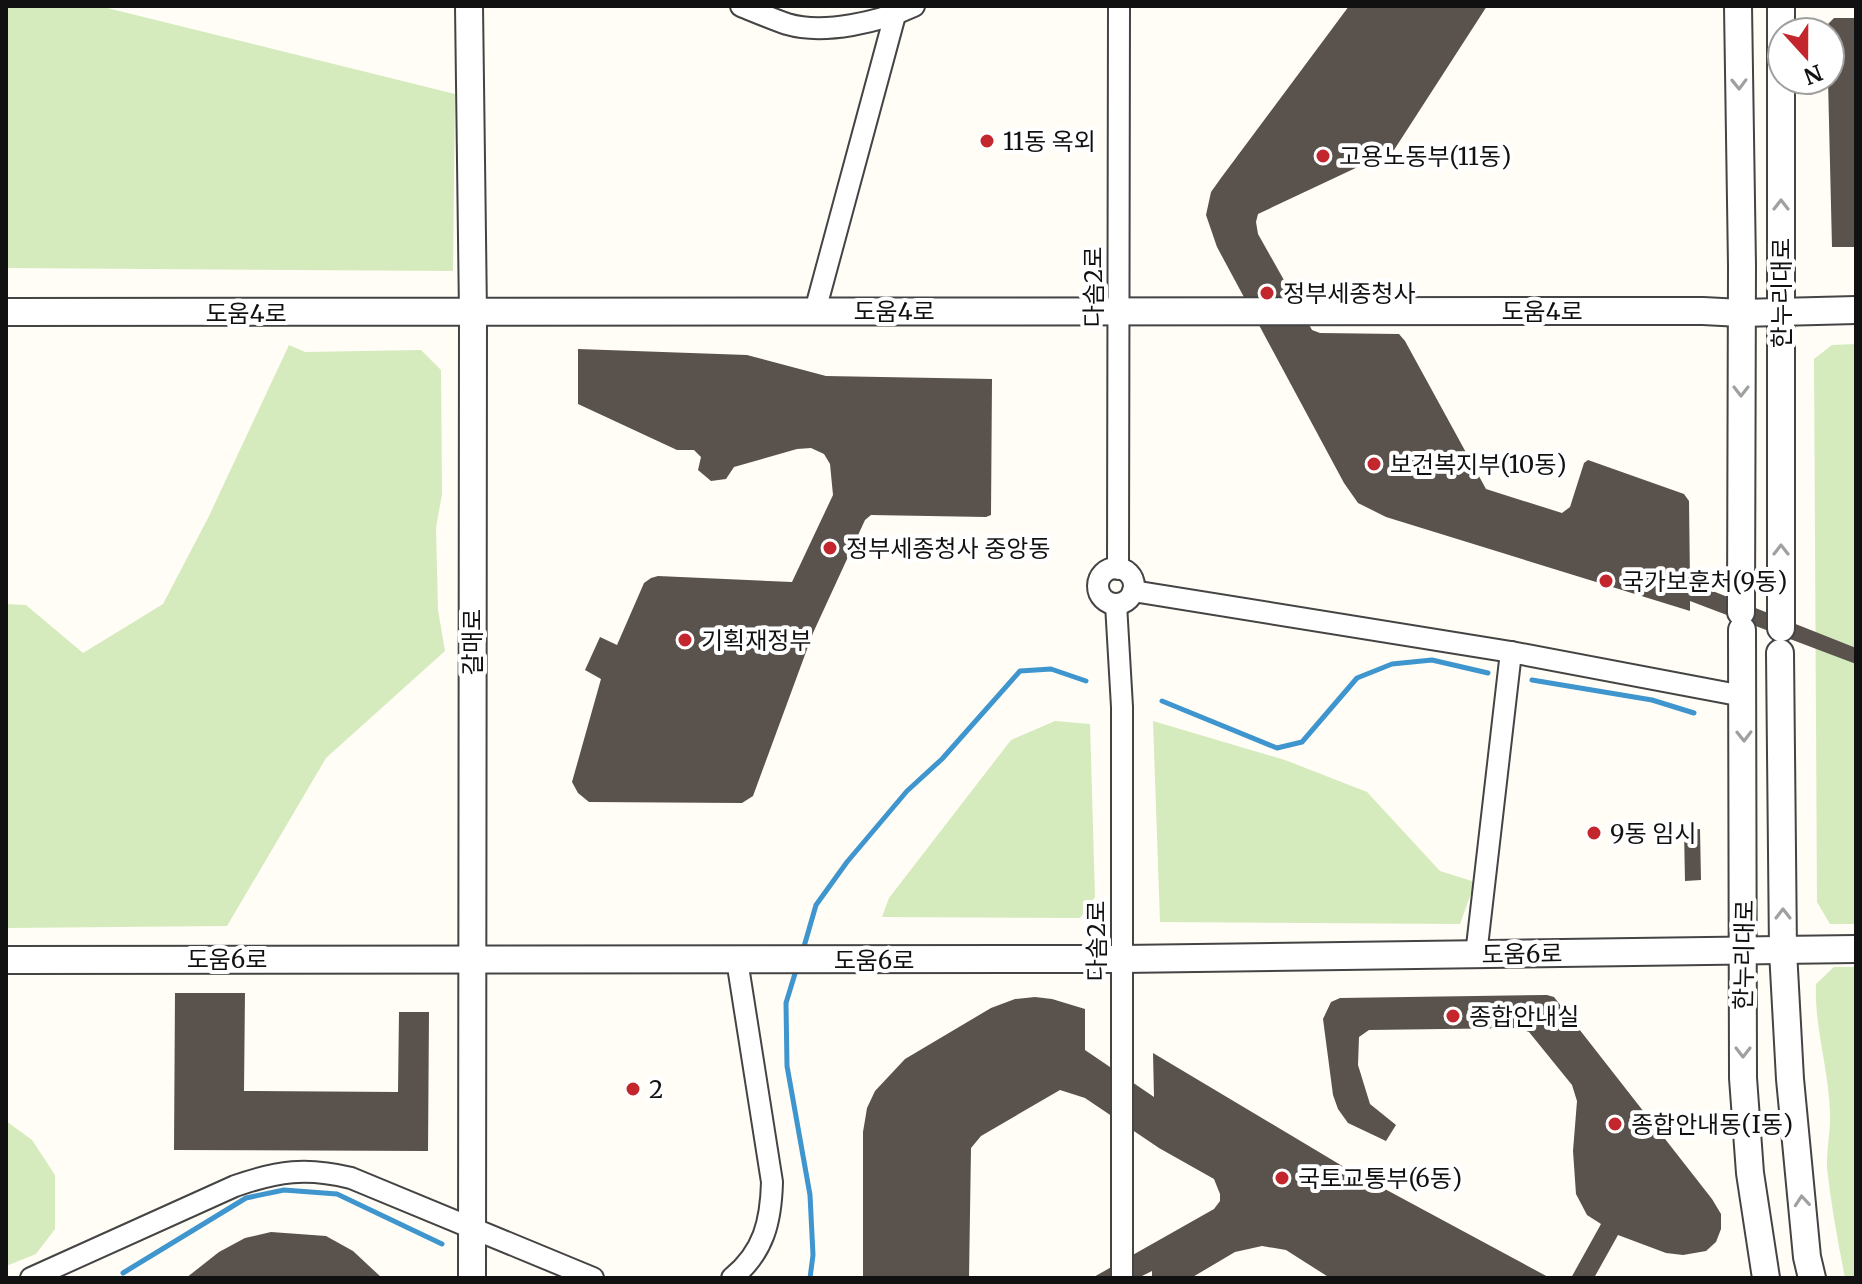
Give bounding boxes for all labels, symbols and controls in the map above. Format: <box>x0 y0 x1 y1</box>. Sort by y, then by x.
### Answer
north arrow <box>1766 16 1846 96</box>
text: N <box>1799 58 1826 91</box>
one-way arrow <box>1731 78 1748 91</box>
place label: 11동 옥외 <box>1003 126 1096 157</box>
marker: 11동 옥외 <box>978 132 996 150</box>
place label: 고용노동부(11동) <box>1339 141 1511 172</box>
marker: 고용노동부(11동) <box>1314 147 1332 165</box>
one-way arrow <box>1772 198 1790 211</box>
street label: 한누리대로 <box>1766 238 1797 348</box>
street label: 다솜2로 <box>1078 247 1109 327</box>
place label: 정부세종청사 <box>1283 278 1415 309</box>
marker: 정부세종청사 <box>1258 284 1276 302</box>
street label: 도움4로 <box>853 296 935 327</box>
street label: 도움4로 <box>1501 296 1583 327</box>
street label: 도움4로 <box>205 298 287 329</box>
one-way arrow <box>1732 385 1750 398</box>
place label: 보건복지부(10동) <box>1390 449 1567 480</box>
marker: 보건복지부(10동) <box>1365 455 1383 473</box>
place label: 정부세종청사 중앙동 <box>846 533 1050 564</box>
marker: 정부세종청사 중앙동 <box>821 539 839 557</box>
one-way arrow <box>1772 543 1790 556</box>
place label: 국가보훈처(9동) <box>1622 566 1787 597</box>
marker: 국가보훈처(9동) <box>1597 572 1615 590</box>
street label: 갈매로 <box>457 609 488 675</box>
place label: 기획재정부 <box>701 625 811 656</box>
marker: 기획재정부 <box>676 631 694 649</box>
one-way arrow <box>1735 730 1753 743</box>
place label: 9동 임시 <box>1610 818 1696 849</box>
marker: 9동 임시 <box>1585 824 1603 842</box>
street label: 한누리대로 <box>1728 900 1760 1010</box>
street label: 다솜2로 <box>1081 901 1112 981</box>
one-way arrow <box>1774 907 1792 920</box>
street label: 도움6로 <box>1481 938 1563 970</box>
street label: 도움6로 <box>187 944 267 975</box>
street label: 도움6로 <box>834 945 914 976</box>
place label: 종합안내실 <box>1469 1001 1579 1032</box>
marker: 종합안내실 <box>1444 1007 1462 1025</box>
one-way arrow <box>1734 1046 1752 1059</box>
place label: 2 <box>649 1074 663 1105</box>
marker: 2 <box>624 1080 642 1098</box>
place label: 종합안내동(I동) <box>1631 1109 1793 1140</box>
marker: 종합안내동(I동) <box>1606 1115 1624 1133</box>
place label: 국토교통부(6동) <box>1298 1163 1462 1194</box>
marker: 국토교통부(6동) <box>1273 1169 1291 1187</box>
one-way arrow <box>1794 1194 1811 1207</box>

